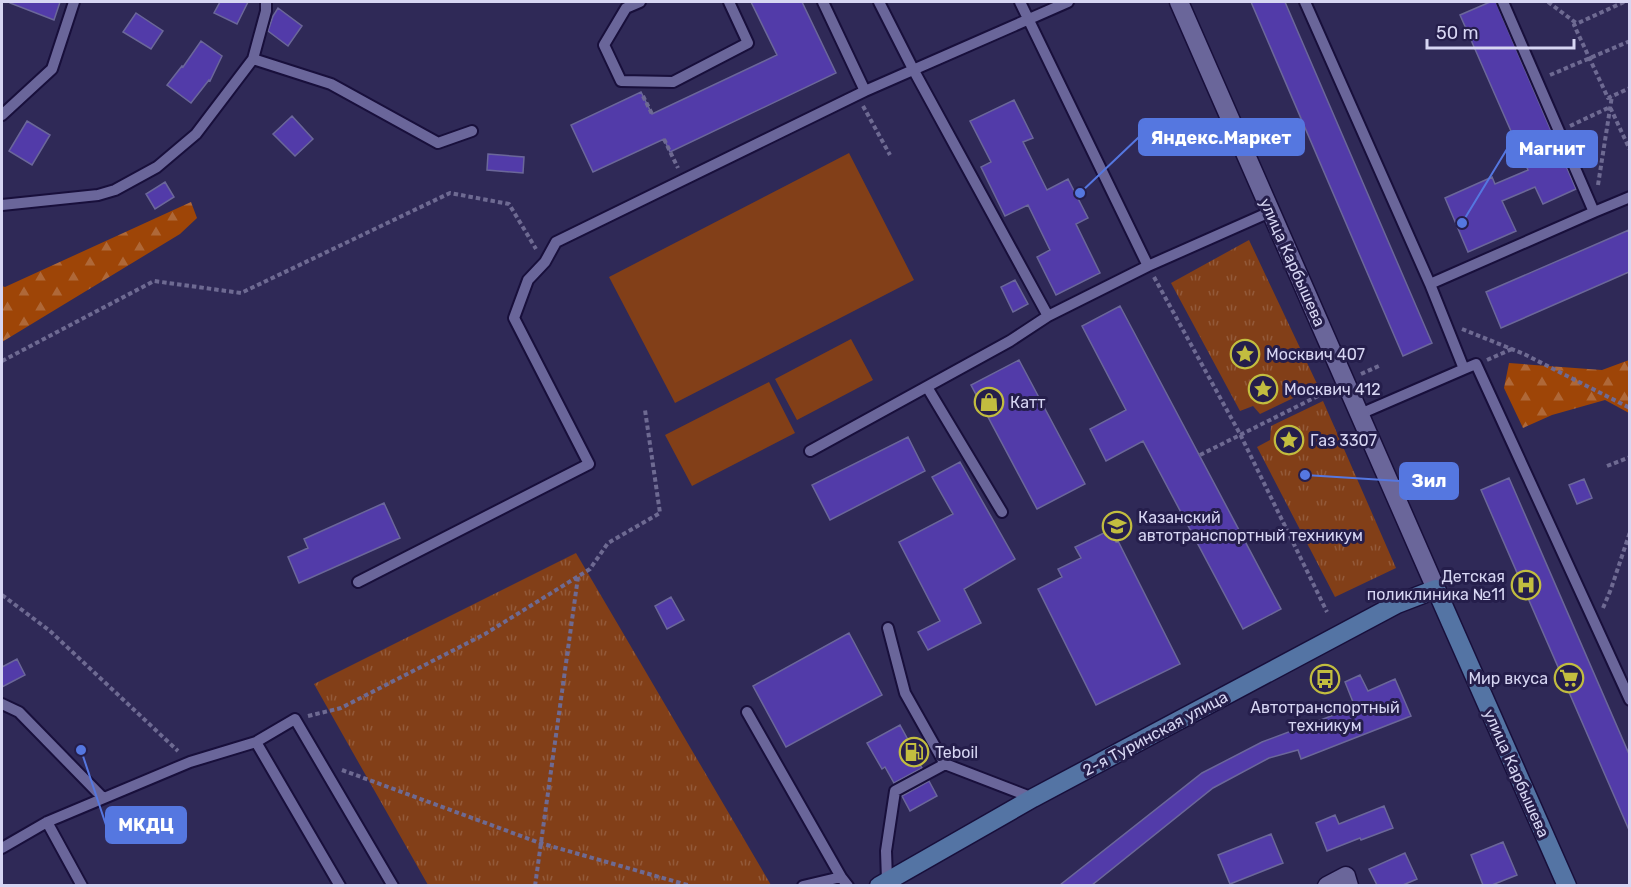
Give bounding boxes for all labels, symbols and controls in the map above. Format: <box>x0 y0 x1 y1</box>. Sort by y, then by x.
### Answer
scale bar <box>1427 12 1574 50</box>
text: 50 m <box>1436 22 1479 44</box>
callout: Яндекс.Маркет <box>1139 119 1304 155</box>
text: Яндекс.Маркет <box>1151 127 1291 149</box>
callout: Магнит <box>1507 131 1597 167</box>
text: Магнит <box>1519 138 1585 160</box>
street label: улица Карбышева <box>1256 195 1329 329</box>
place icon: Москвич 407 <box>1229 338 1261 370</box>
place label: Москвич 407 <box>1266 345 1365 364</box>
place icon: Москвич 412 <box>1247 373 1279 405</box>
place label: Москвич 412 <box>1284 380 1381 399</box>
shop icon: Катт <box>973 386 1005 418</box>
place label: Катт <box>1010 393 1045 412</box>
place icon: Газ 3307 <box>1273 424 1305 456</box>
place label: Газ 3307 <box>1310 431 1377 450</box>
callout: Зил <box>1400 463 1458 499</box>
text: Зил <box>1412 470 1446 492</box>
place label: Казанский автотранспортный техникум <box>1138 508 1363 545</box>
school or university icon: Казанский автотранспортный техникум <box>1101 510 1133 542</box>
place label: Детская поликлиника №11 <box>1367 567 1505 604</box>
hospital icon: Детская поликлиника №11 <box>1510 569 1542 601</box>
supermarket icon: Мир вкуса <box>1553 662 1585 694</box>
bus stop icon: Автотранспортный техникум <box>1309 663 1341 695</box>
place label: Мир вкуса <box>1468 669 1548 688</box>
street label: 2-я Туринская улица <box>1080 687 1231 780</box>
place label: Автотранспортный техникум <box>1250 698 1400 735</box>
street label: улица Карбышева <box>1480 706 1553 840</box>
fuel station icon: Teboil <box>898 736 930 768</box>
place label: Teboil <box>935 743 978 762</box>
callout: МКДЦ <box>106 807 186 843</box>
text: МКДЦ <box>118 814 174 836</box>

